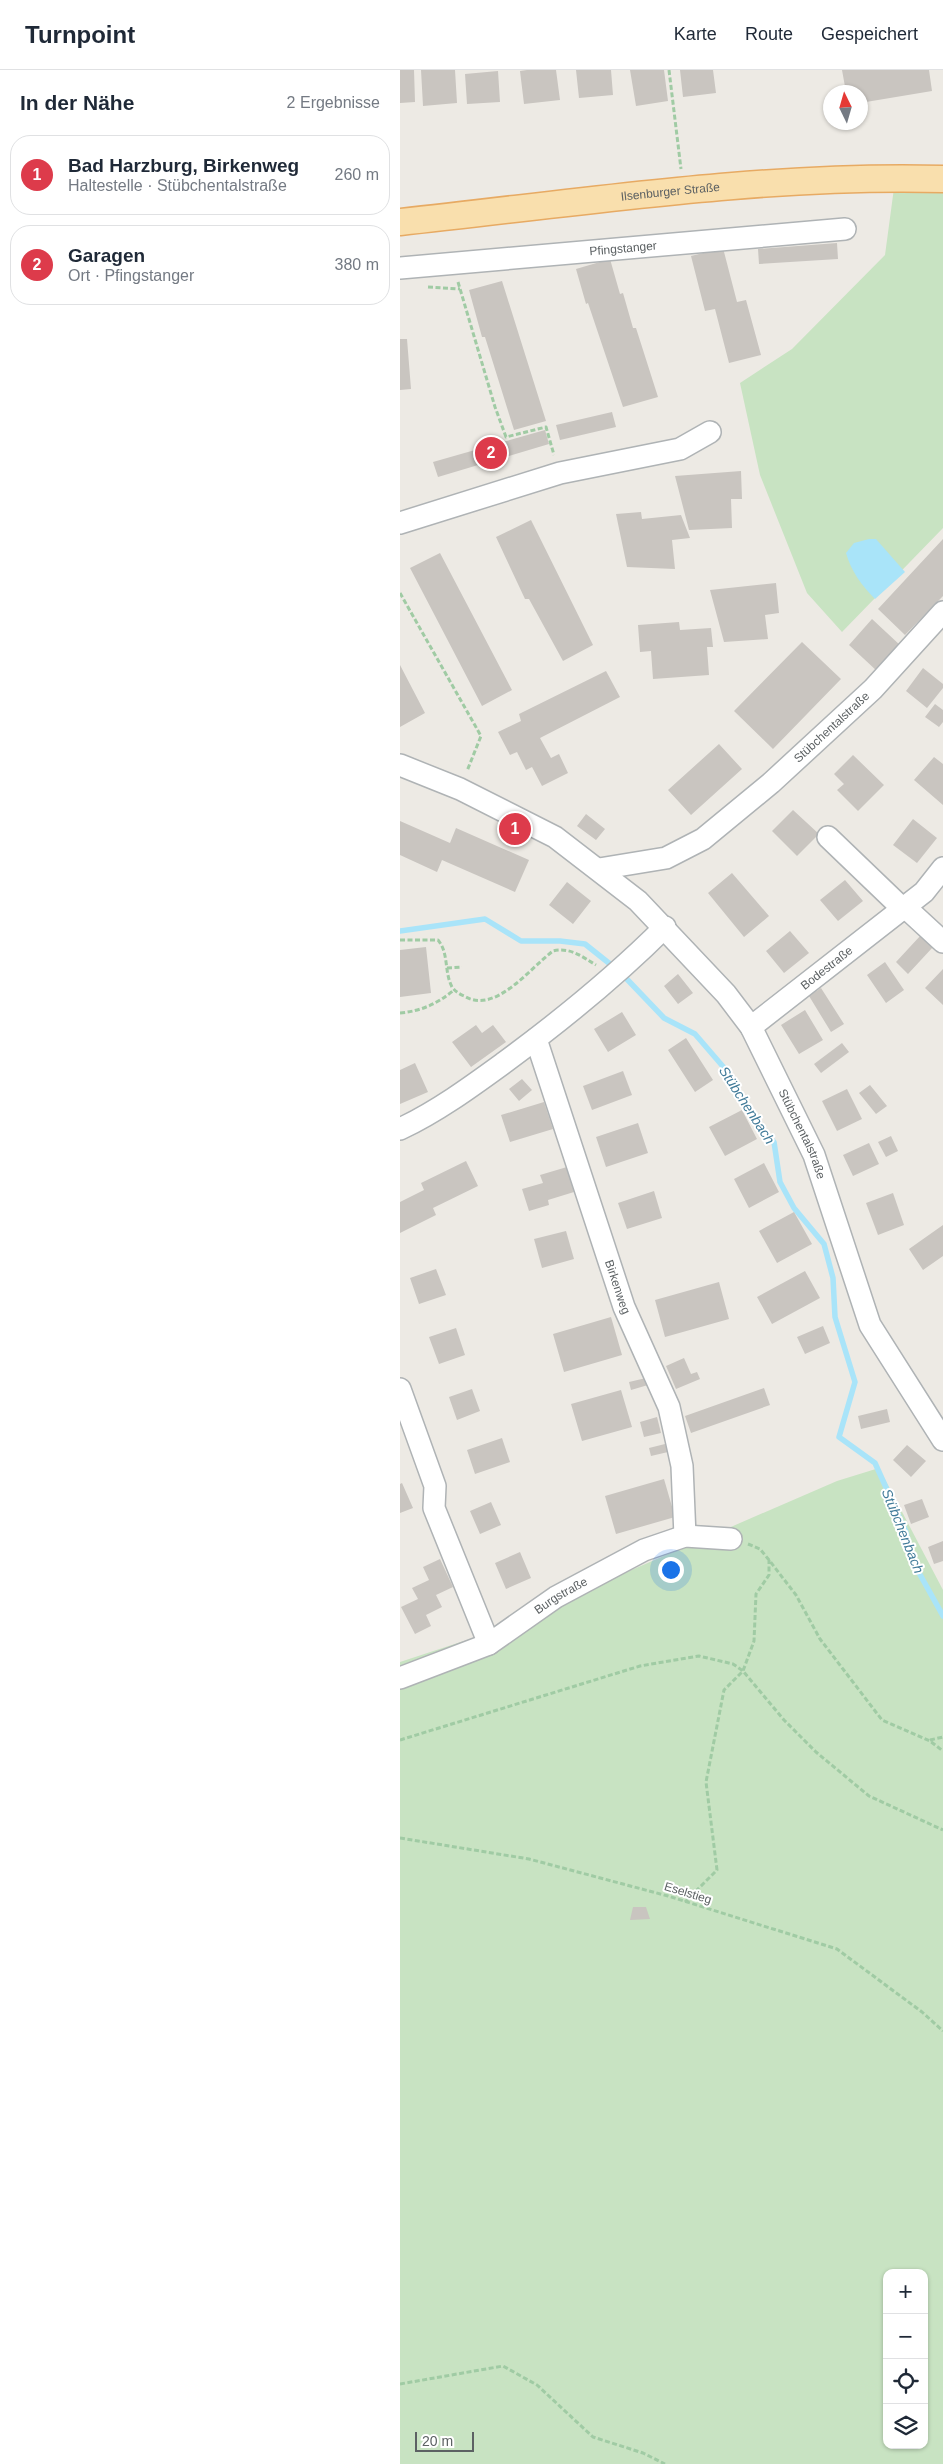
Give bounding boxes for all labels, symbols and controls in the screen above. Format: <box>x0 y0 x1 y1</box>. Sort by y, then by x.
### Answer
text: Turnpoint <box>25 21 135 48</box>
text: Karte <box>674 24 717 44</box>
text: Route <box>745 24 793 44</box>
text: Gespeichert <box>821 24 918 44</box>
north arrow <box>823 85 868 130</box>
text: In der Nähe <box>20 91 134 114</box>
text: 2 Ergebnisse <box>287 94 380 111</box>
text: Bad Harzburg, Birkenweg <box>68 155 299 176</box>
text: 1 <box>33 166 41 183</box>
text: 260 m <box>335 166 379 183</box>
text: Haltestelle · Stübchentalstraße <box>68 177 287 194</box>
street label: Ilsenburger Straße <box>620 180 721 204</box>
street label: Pfingstanger <box>589 239 657 258</box>
text: Garagen <box>68 245 145 266</box>
text: 2 <box>33 256 41 273</box>
text: 380 m <box>335 256 379 273</box>
text: Ort · Pfingstanger <box>68 267 194 284</box>
pin: 2 <box>475 434 507 472</box>
street label: Stübchentalstraße <box>791 689 872 765</box>
pin: 1 <box>499 810 531 848</box>
street label: Bodestraße <box>798 943 856 993</box>
water label: Stübchenbach <box>716 1063 778 1147</box>
street label: Stübchentalstraße <box>776 1087 829 1181</box>
street label: Birkenweg <box>602 1258 633 1316</box>
water label: Stübchenbach <box>879 1486 927 1576</box>
your location <box>658 1557 684 1583</box>
street label: Burgstraße <box>532 1574 590 1617</box>
street label: Eselstieg <box>663 1879 713 1907</box>
map controls <box>883 2269 928 2449</box>
button: + <box>883 2269 928 2314</box>
button: − <box>883 2314 928 2359</box>
button: locate <box>883 2359 928 2404</box>
button: layers <box>883 2404 928 2449</box>
scale bar <box>415 2429 474 2452</box>
text: 20 m <box>422 2433 453 2449</box>

